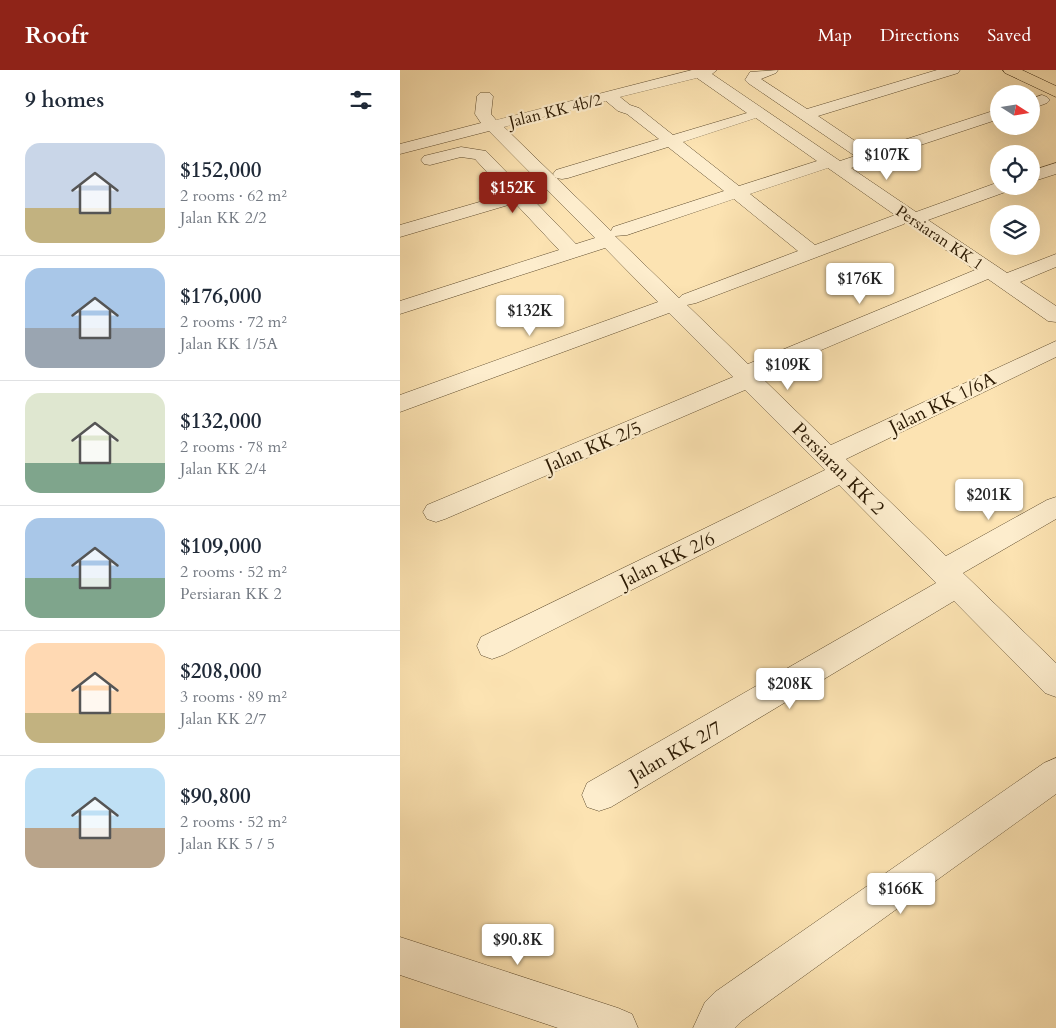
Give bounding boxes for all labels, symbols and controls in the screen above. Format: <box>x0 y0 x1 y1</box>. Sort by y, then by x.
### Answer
text: Roofr <box>25 19 89 52</box>
text: Map <box>818 23 852 48</box>
text: Directions <box>880 23 959 48</box>
text: Saved <box>987 23 1031 48</box>
north arrow <box>990 85 1040 135</box>
map controls <box>990 85 1040 255</box>
text: 9 homes <box>25 86 104 115</box>
icon: filters <box>347 86 375 114</box>
street label: Jalan KK 4b/2 <box>505 89 604 134</box>
pin: $107K <box>852 138 922 181</box>
text: $107K <box>864 144 910 166</box>
button: locate <box>990 145 1040 195</box>
text: $152,000 <box>180 156 261 185</box>
icon: home <box>65 163 125 223</box>
pin: $152K <box>478 172 548 214</box>
text: $152K <box>490 177 536 199</box>
text: 2 rooms · 62 m² <box>180 185 287 207</box>
street label: Persiaran KK 1 <box>891 200 988 275</box>
button: layers <box>990 205 1040 255</box>
text: Jalan KK 2/2 <box>180 207 266 229</box>
pin: $176K <box>825 262 895 305</box>
text: $176K <box>837 268 883 290</box>
text: $176,000 <box>180 282 261 311</box>
icon: home <box>65 288 125 348</box>
pin: $132K <box>495 294 565 337</box>
text: $132K <box>507 300 553 322</box>
text: 2 rooms · 72 m² <box>180 311 287 333</box>
text: Jalan KK 1/5A <box>180 333 278 355</box>
pin: $109K <box>753 348 823 391</box>
text: $109K <box>765 354 811 376</box>
street label: Jalan KK 1/6A <box>882 366 1001 441</box>
text: $132,000 <box>180 407 261 436</box>
icon: home <box>65 413 125 473</box>
street label: Jalan KK 2/5 <box>538 415 646 480</box>
street label: Persiaran KK 2 <box>786 417 890 521</box>
text: 2 rooms · 78 m² <box>180 436 287 458</box>
text: Jalan KK 2/4 <box>180 458 266 480</box>
pin: $201K <box>954 478 1024 521</box>
text: $201K <box>966 484 1012 506</box>
street label: Jalan KK 2/6 <box>613 526 719 595</box>
text: $109,000 <box>180 532 261 561</box>
icon: home <box>65 538 125 598</box>
text: 2 rooms · 52 m² <box>180 561 287 583</box>
text: Persiaran KK 2 <box>180 583 282 605</box>
text: $208,000 <box>180 657 261 686</box>
icon: home <box>65 663 125 723</box>
pin: $208K <box>755 668 825 710</box>
text: $208K <box>767 673 813 695</box>
text: 3 rooms · 89 m² <box>180 686 287 708</box>
text: Jalan KK 2/7 <box>180 708 266 730</box>
street label: Jalan KK 2/7 <box>622 715 727 790</box>
text: $90,800 <box>180 782 251 811</box>
icon: home <box>65 788 125 848</box>
text: 2 rooms · 52 m² <box>180 811 287 833</box>
text: Jalan KK 5 / 5 <box>180 833 275 855</box>
pin: $166K <box>866 872 936 915</box>
text: $166K <box>878 878 924 900</box>
pin: $90.8K <box>477 924 559 966</box>
text: $90.8K <box>493 929 543 951</box>

